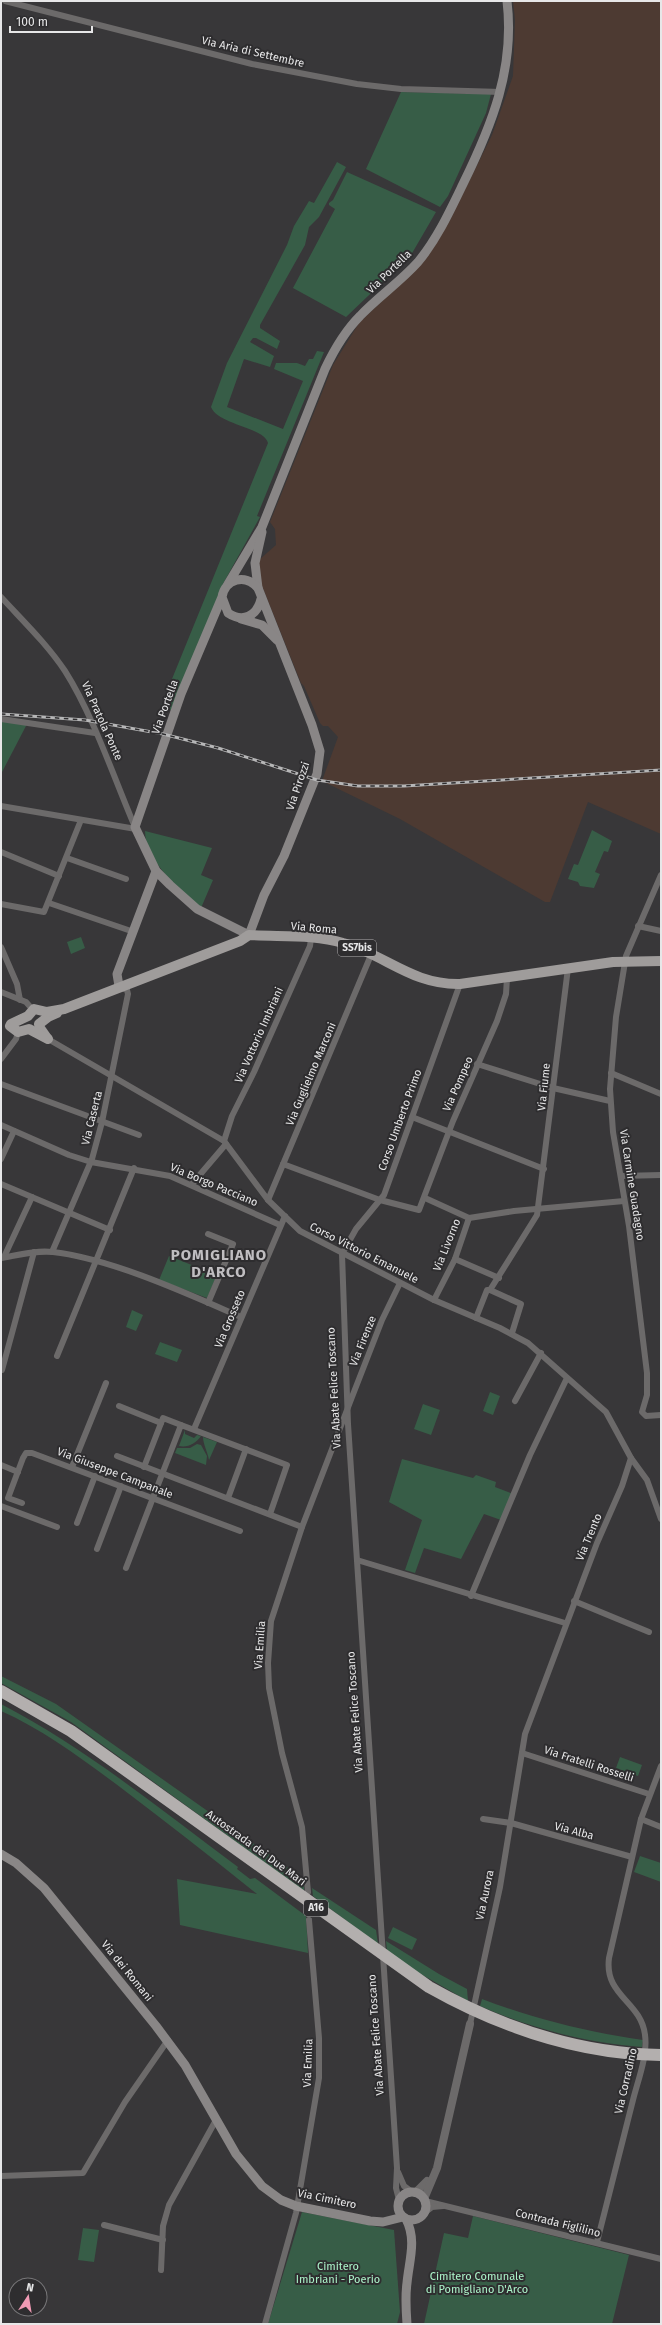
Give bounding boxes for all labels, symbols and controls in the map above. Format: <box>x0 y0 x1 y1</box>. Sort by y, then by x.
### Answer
scale bar <box>10 8 92 34</box>
text: 100 m <box>16 15 48 29</box>
street label: Via Aria di Settembre <box>200 34 306 70</box>
street label: Via Portella <box>364 248 414 296</box>
street label: Via Portella <box>149 678 181 736</box>
street label: Via Pratola Ponte <box>79 679 125 763</box>
street label: Via Pirozzi <box>284 760 312 812</box>
street label: Via Roma <box>290 920 338 936</box>
road number: SS7bis <box>338 940 376 956</box>
street label: Via Vottorio Imbriani <box>232 985 286 1085</box>
street label: Via Guglielmo Marconi <box>283 1020 339 1128</box>
street label: Via Pompeo <box>440 1054 476 1114</box>
street label: Via Fiume <box>535 1062 553 1112</box>
street label: Corso Umberto Primo <box>376 1068 424 1172</box>
street label: Via Caserta <box>79 1090 105 1146</box>
street label: Via Carmine Guadagno <box>617 1128 647 1242</box>
street label: Via Borgo Pacciano <box>168 1161 260 1209</box>
street label: Via Livorno <box>431 1217 463 1273</box>
street label: Corso Vittorio Emanuele <box>307 1220 421 1286</box>
district label: POMIGLIANO D'ARCO <box>171 1246 267 1281</box>
street label: Via Grosseto <box>212 1288 248 1350</box>
street label: Via Firenze <box>347 1314 379 1368</box>
street label: Via Abate Felice Toscano <box>324 1327 344 1449</box>
street label: Via Giuseppe Campanale <box>55 1445 175 1501</box>
street label: Via Trento <box>573 1511 605 1563</box>
street label: Via Emilia <box>252 1620 268 1670</box>
street label: Via Abate Felice Toscano <box>344 1651 366 1773</box>
street label: Via Fratelli Rosselli <box>542 1743 636 1785</box>
street label: Autostrada dei Due Mari <box>204 1807 308 1889</box>
street label: Via Alba <box>553 1820 595 1842</box>
street label: Via Aurora <box>473 1869 497 1921</box>
road number: A16 <box>304 1900 328 1916</box>
street label: Via dei Romani <box>98 1938 156 2004</box>
street label: Via Abate Felice Toscano <box>365 1974 387 2096</box>
street label: Via Emilia <box>301 2038 315 2088</box>
street label: Via Corradino <box>612 2047 640 2115</box>
street label: Via Cimitero <box>296 2186 358 2212</box>
street label: Contrada Figlilino <box>514 2206 602 2240</box>
park label: Cimitero Imbriani - Poerio <box>296 2260 380 2286</box>
park label: Cimitero Comunale di Pomigliano D'Arco <box>426 2270 528 2296</box>
north arrow <box>8 2277 48 2317</box>
text: N <box>25 2281 35 2295</box>

